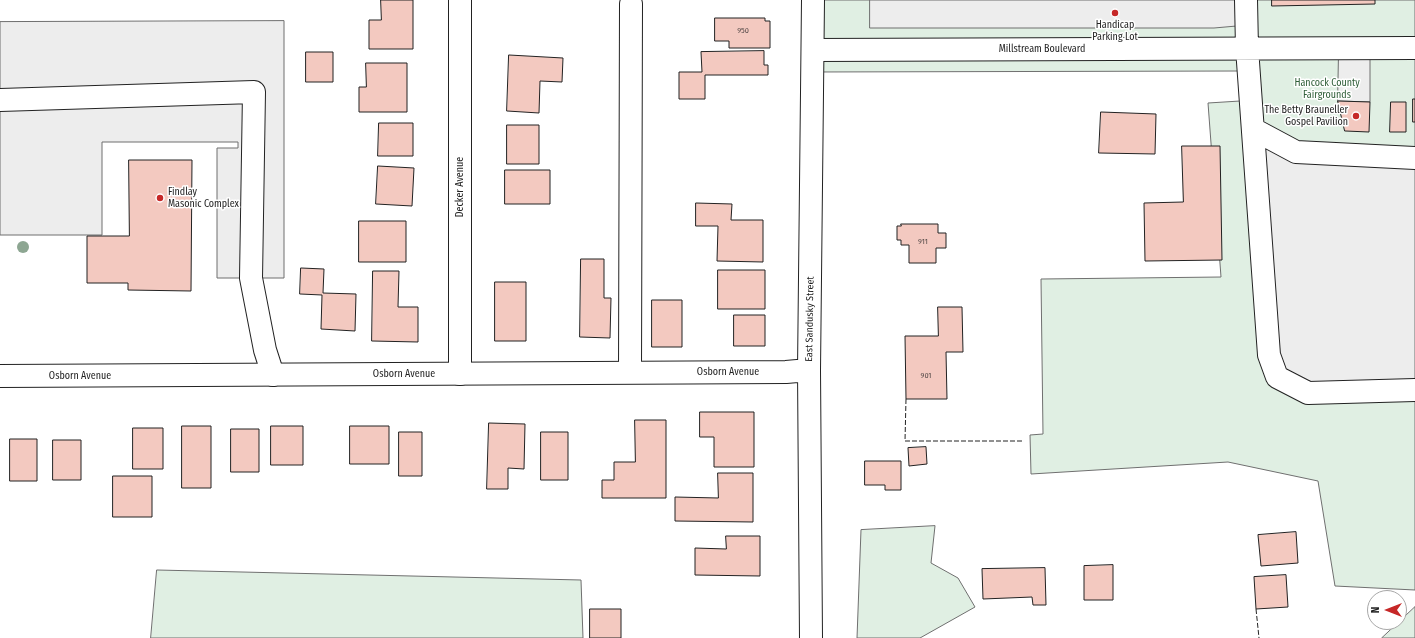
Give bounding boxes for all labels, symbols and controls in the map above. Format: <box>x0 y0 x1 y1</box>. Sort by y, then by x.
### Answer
marker: Handicap Parking Lot <box>1110 8 1120 18</box>
place label: Handicap Parking Lot <box>1092 19 1138 42</box>
house number: 950 <box>737 26 749 36</box>
street label: Millstream Boulevard <box>999 43 1085 55</box>
park label: Hancock County Fairgrounds <box>1294 77 1360 100</box>
place label: The Betty Brauneller Gospel Pavilion <box>1264 104 1348 128</box>
marker: The Betty Brauneller Gospel Pavilion <box>1351 111 1361 121</box>
street label: Decker Avenue <box>454 157 466 217</box>
place label: Findlay Masonic Complex <box>168 186 239 210</box>
marker: Findlay Masonic Complex <box>155 193 165 203</box>
house number: 911 <box>918 237 928 247</box>
street label: East Sandusky Street <box>803 276 817 362</box>
street label: Osborn Avenue <box>697 366 759 378</box>
street label: Osborn Avenue <box>373 368 435 380</box>
street label: Osborn Avenue <box>49 370 111 382</box>
house number: 901 <box>921 371 931 381</box>
north arrow <box>1367 590 1407 630</box>
text: N <box>1369 607 1382 613</box>

